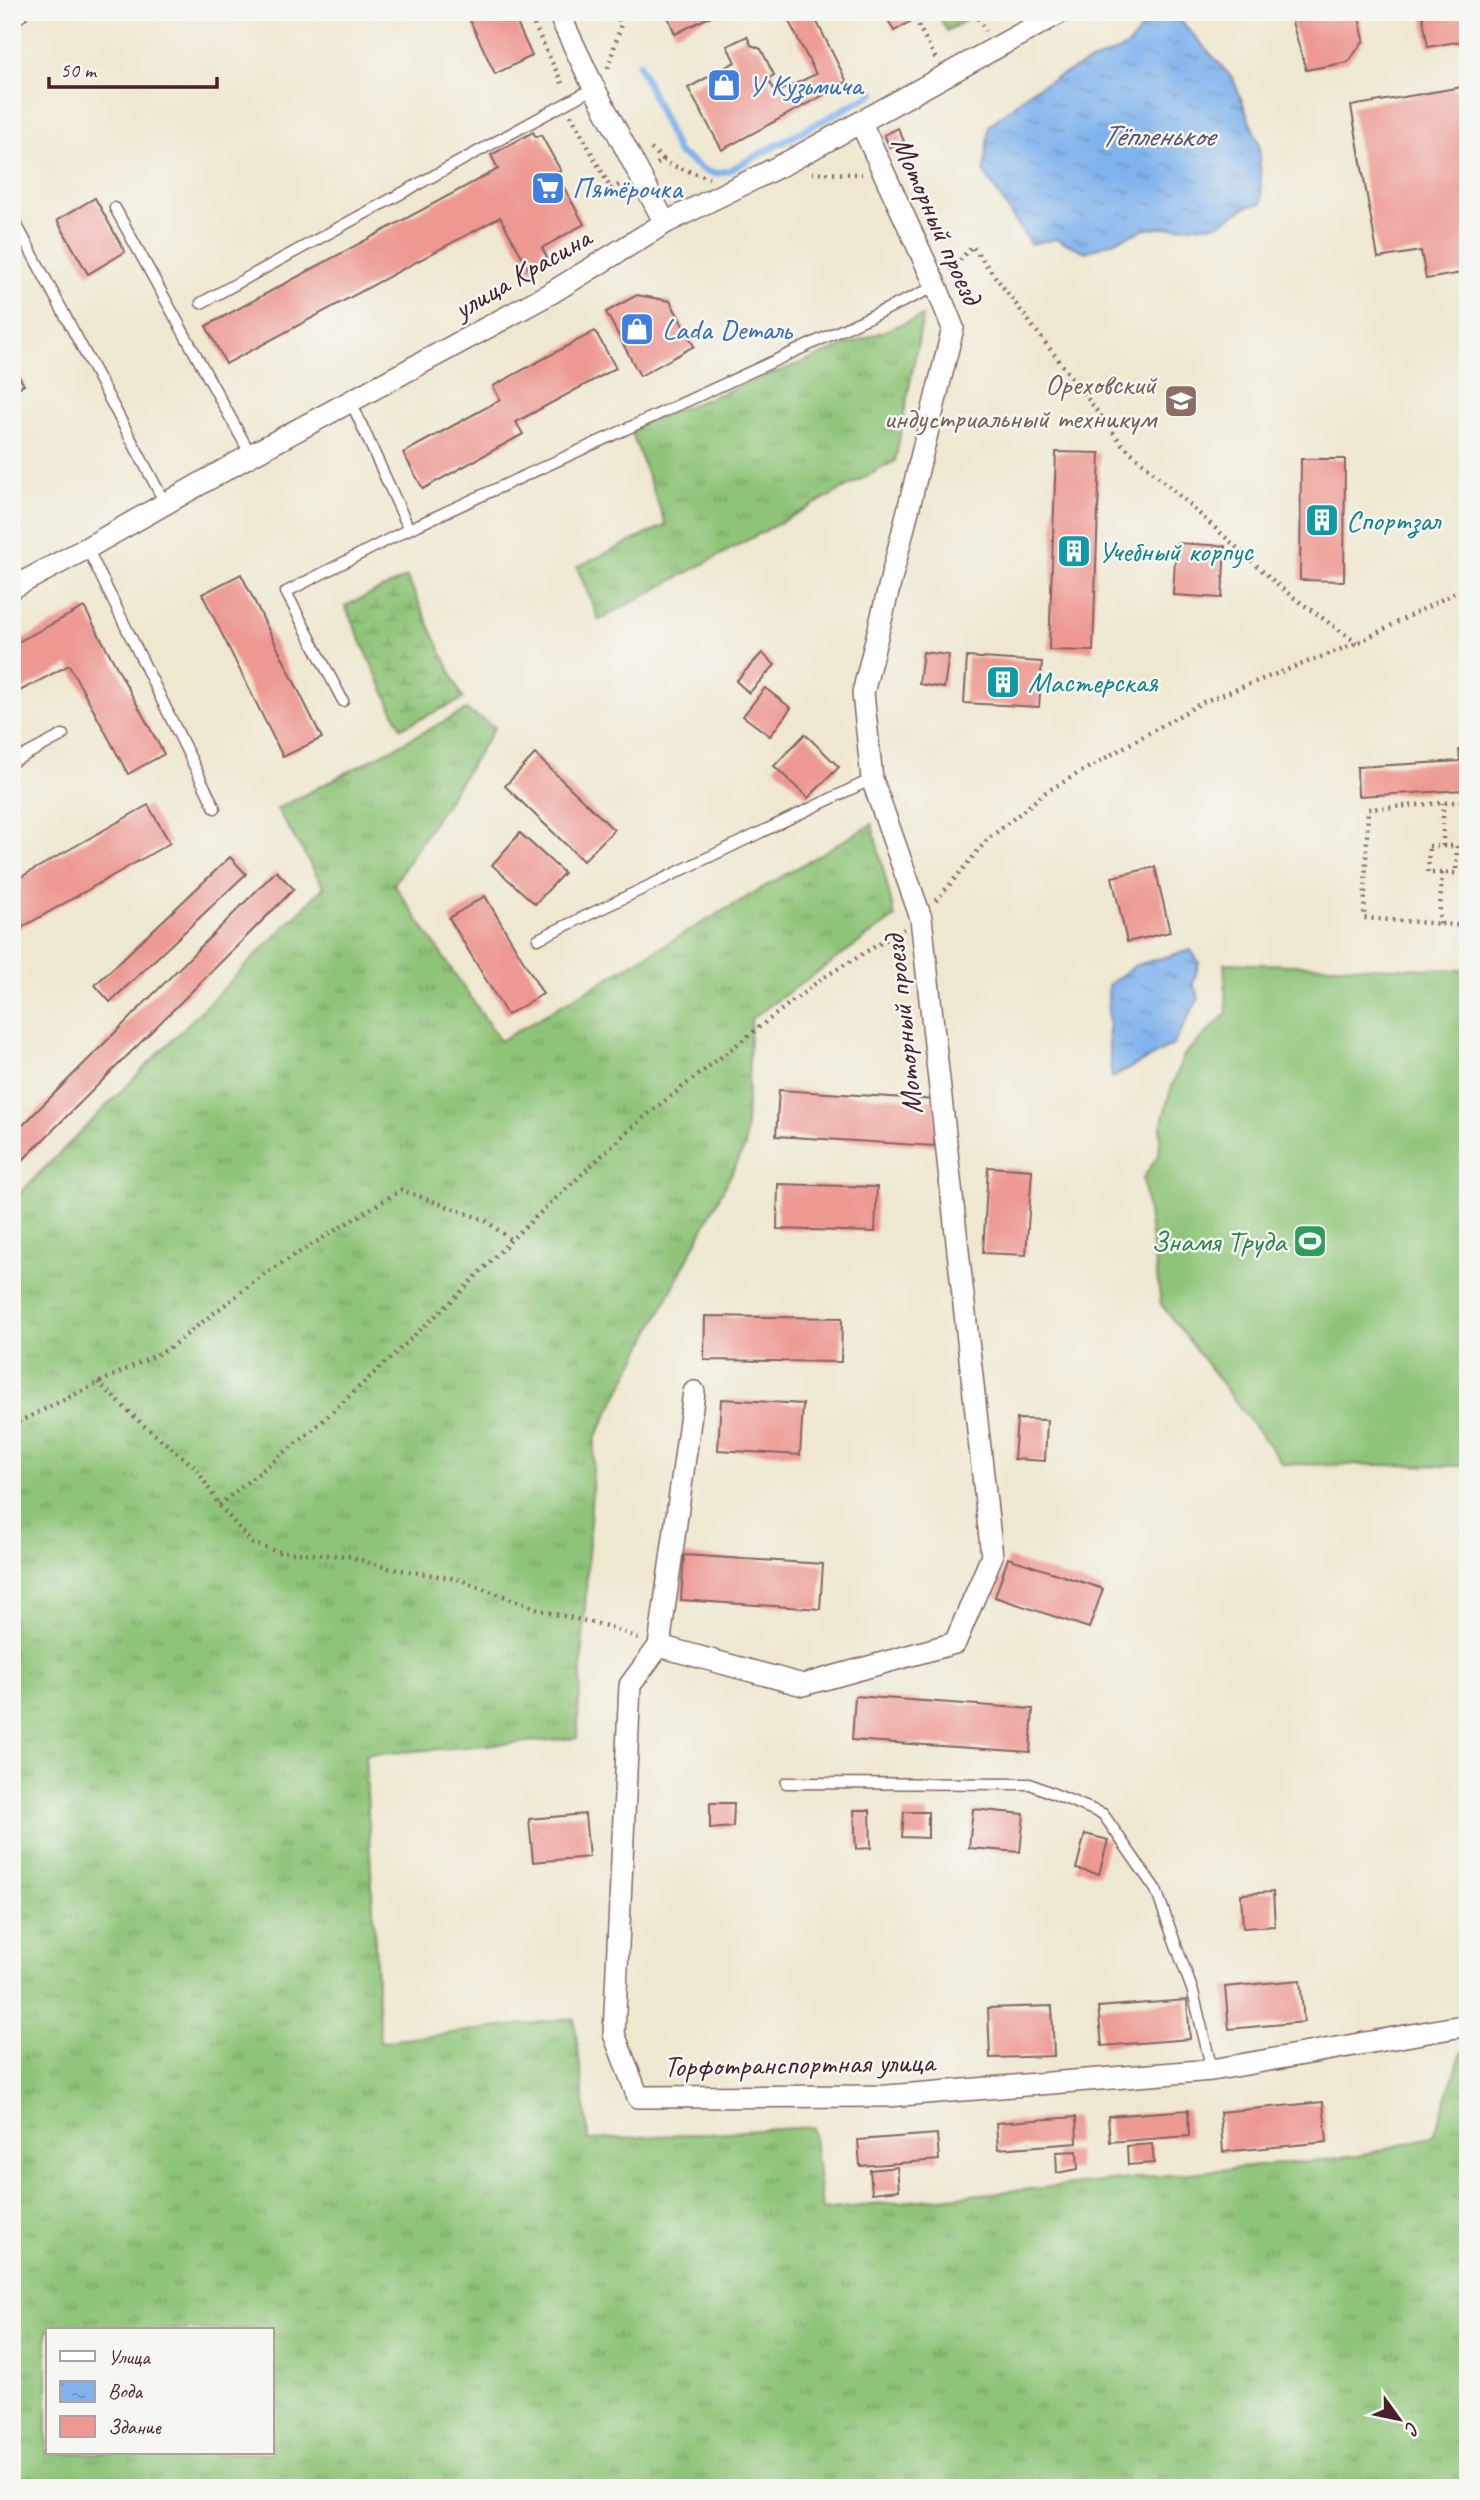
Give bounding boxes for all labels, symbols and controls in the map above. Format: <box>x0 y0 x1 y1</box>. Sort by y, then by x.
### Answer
scale bar <box>49 46 217 90</box>
text: 50 m <box>60 57 98 83</box>
shop icon: У Кузьмича <box>705 66 743 104</box>
place label: У Кузьмича <box>748 66 865 104</box>
water label: Тёпленькое <box>1100 115 1218 156</box>
street label: Моторный проезд <box>883 130 992 312</box>
supermarket icon: Пятёрочка <box>529 169 567 207</box>
place label: Пятёрочка <box>572 169 684 207</box>
street label: улица Красина <box>445 217 600 329</box>
shop icon: Lada Dеталь <box>618 310 656 348</box>
place label: Lada Dеталь <box>662 310 793 348</box>
place label: Ореховский индустриальный техникум <box>883 365 1159 437</box>
school or university icon: Ореховский индустриальный техникум <box>1162 382 1200 420</box>
building icon: Спортзал <box>1303 501 1341 539</box>
place label: Спортзал <box>1346 501 1442 539</box>
building icon: Учебный корпус <box>1055 532 1093 570</box>
place label: Учебный корпус <box>1098 532 1254 570</box>
building icon: Мастерская <box>984 663 1022 701</box>
place label: Мастерская <box>1028 663 1159 701</box>
street label: Моторный проезд <box>874 931 931 1116</box>
place label: Знамя Труда <box>1151 1222 1288 1260</box>
sports icon: Знамя Труда <box>1291 1222 1329 1260</box>
street label: Торфотранспортная улица <box>663 2043 938 2085</box>
legend <box>46 2328 273 2454</box>
text: Улица <box>108 2344 151 2370</box>
text: Вода <box>108 2378 144 2404</box>
north arrow <box>1364 2384 1434 2454</box>
text: Здание <box>108 2414 162 2440</box>
text: С <box>1398 2417 1425 2440</box>

